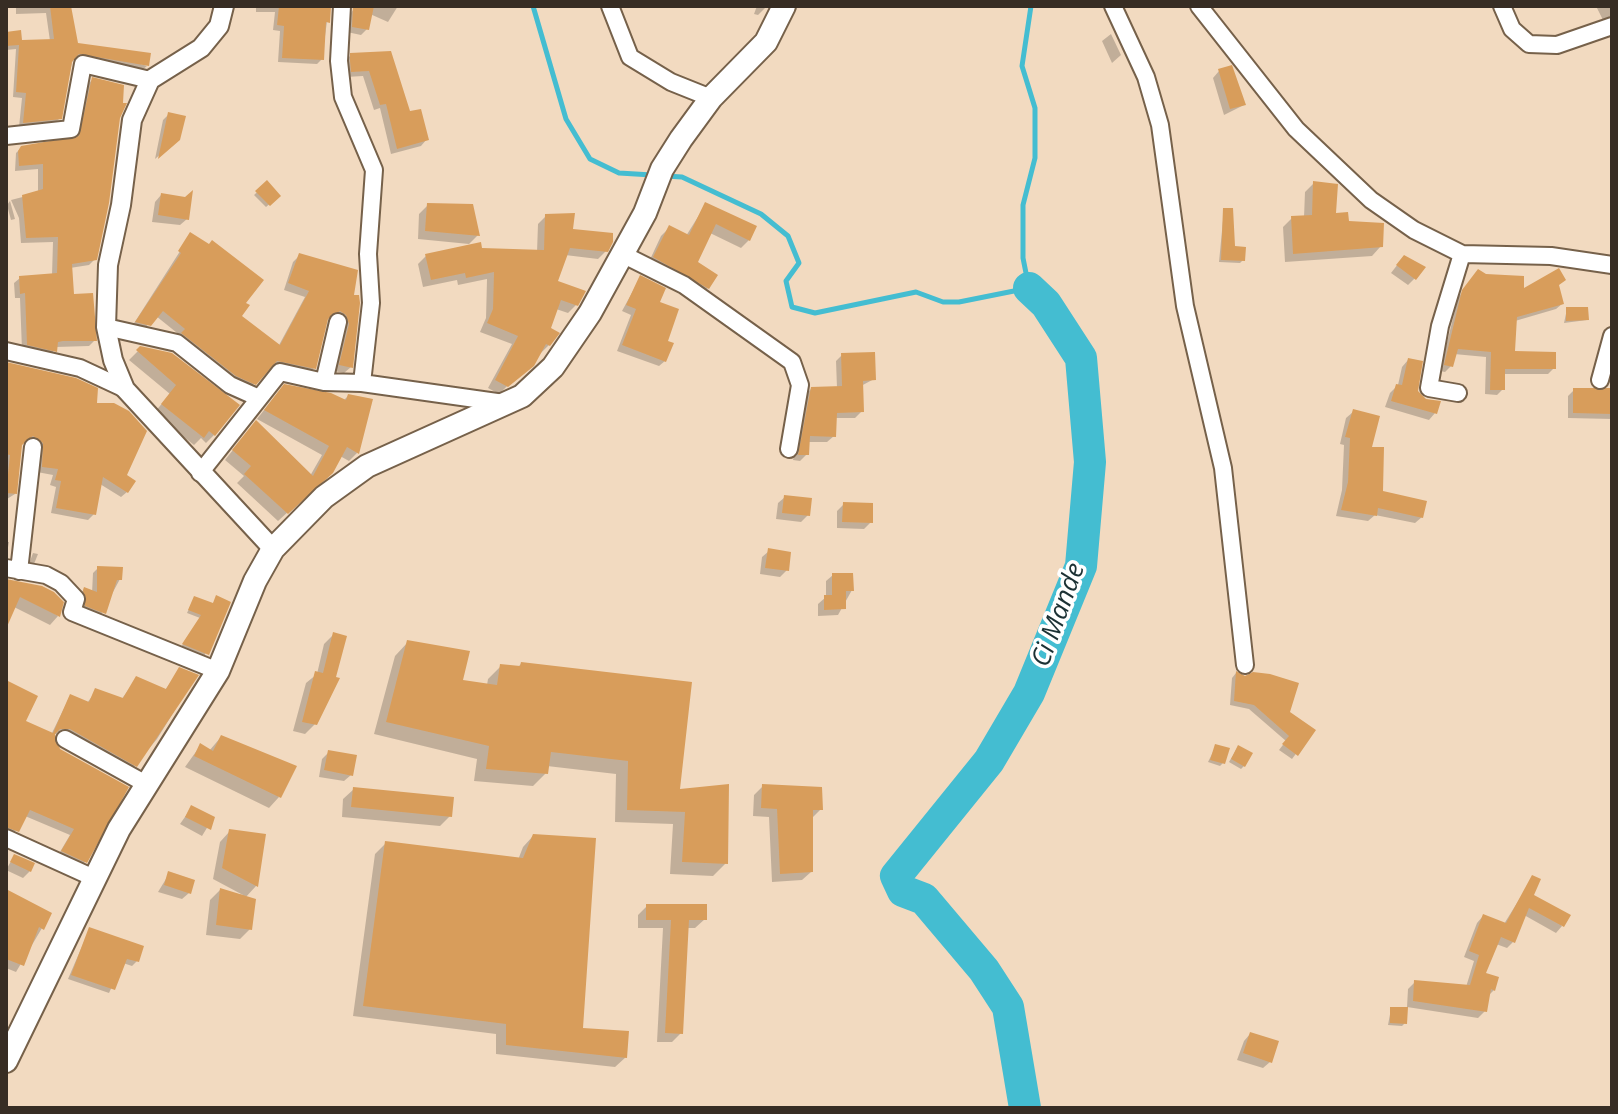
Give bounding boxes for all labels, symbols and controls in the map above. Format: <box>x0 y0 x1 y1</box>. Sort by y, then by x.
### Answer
water label: Ci Mande <box>1026 559 1092 671</box>

